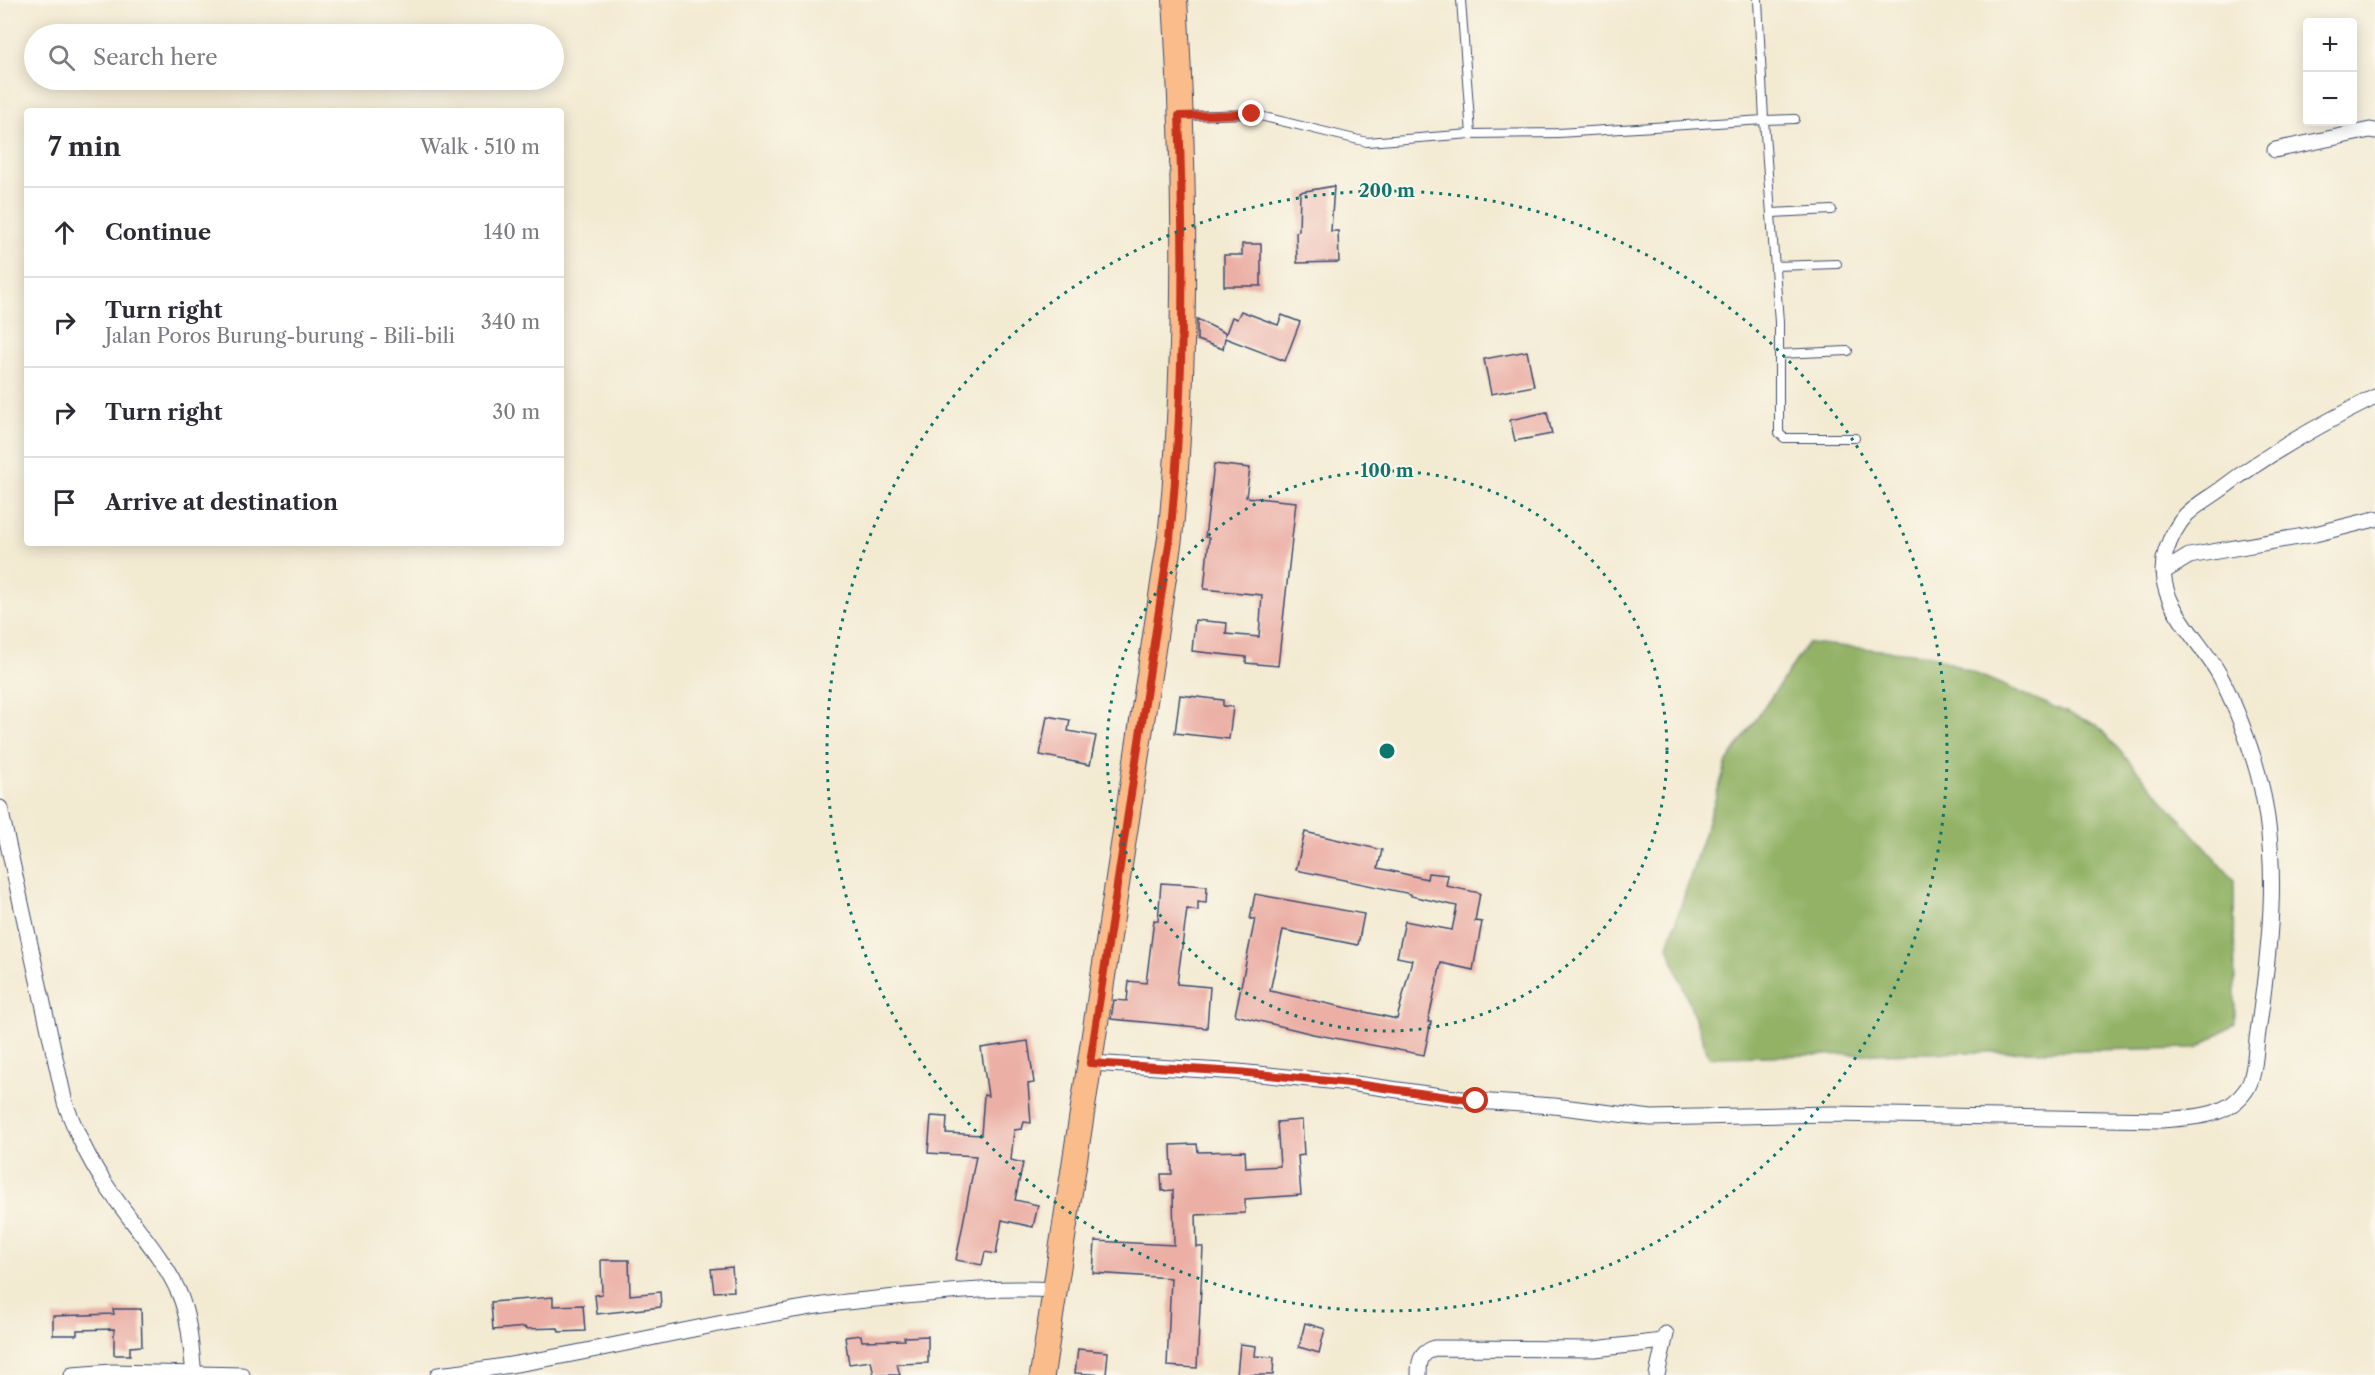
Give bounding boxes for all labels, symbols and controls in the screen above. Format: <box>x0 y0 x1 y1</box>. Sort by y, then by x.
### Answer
map controls <box>2303 18 2357 126</box>
button: + <box>2303 18 2357 72</box>
search box <box>24 24 564 90</box>
icon: search <box>45 41 78 74</box>
text: Search here <box>93 44 218 71</box>
button: − <box>2303 72 2357 126</box>
route end <box>1238 100 1264 126</box>
text: 7 min <box>48 131 121 163</box>
text: Walk · 510 m <box>420 135 540 159</box>
text: 200 m <box>1359 180 1415 202</box>
icon: ahead <box>48 216 81 249</box>
text: Continue <box>105 219 211 246</box>
text: 140 m <box>483 220 540 244</box>
text: Turn right <box>105 297 223 324</box>
icon: right <box>48 306 81 339</box>
text: 340 m <box>481 310 540 334</box>
text: Jalan Poros Burung-burung - Bili-bili <box>105 324 455 348</box>
icon: right <box>48 396 81 429</box>
text: Turn right <box>105 399 223 426</box>
text: 30 m <box>492 400 540 424</box>
text: 100 m <box>1360 460 1414 482</box>
icon: arrive <box>48 486 81 519</box>
text: Arrive at destination <box>105 489 338 516</box>
centre of rings <box>1377 741 1397 761</box>
route start <box>1462 1087 1488 1113</box>

